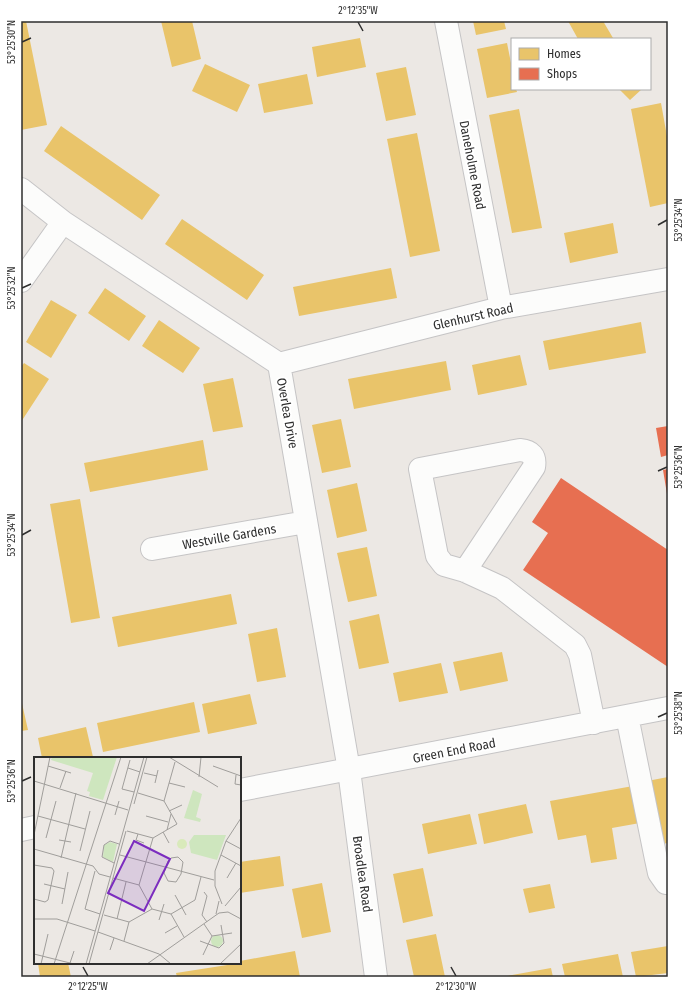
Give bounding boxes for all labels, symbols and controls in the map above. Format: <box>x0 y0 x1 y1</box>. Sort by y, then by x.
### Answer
text: 2°12'35"W <box>338 5 378 17</box>
text: 53°25'30"N <box>6 20 18 64</box>
legend <box>511 38 651 90</box>
text: Homes <box>547 47 581 61</box>
text: Shops <box>547 67 577 81</box>
street label: Daneholme Road <box>457 119 489 211</box>
text: 53°25'34"N <box>673 198 685 242</box>
text: 53°25'32"N <box>6 266 18 310</box>
street label: Glenhurst Road <box>432 300 515 333</box>
street label: Overlea Drive <box>274 377 301 450</box>
text: 53°25'36"N <box>673 445 685 489</box>
text: 53°25'34"N <box>6 513 18 557</box>
street label: Westville Gardens <box>181 521 278 552</box>
text: 53°25'38"N <box>673 691 685 735</box>
street label: Green End Road <box>411 735 497 766</box>
inset map <box>34 757 241 964</box>
text: 53°25'36"N <box>6 759 18 803</box>
street label: Broadlea Road <box>350 835 375 913</box>
text: 2°12'25"W <box>68 981 108 993</box>
text: 2°12'30"W <box>436 981 477 993</box>

